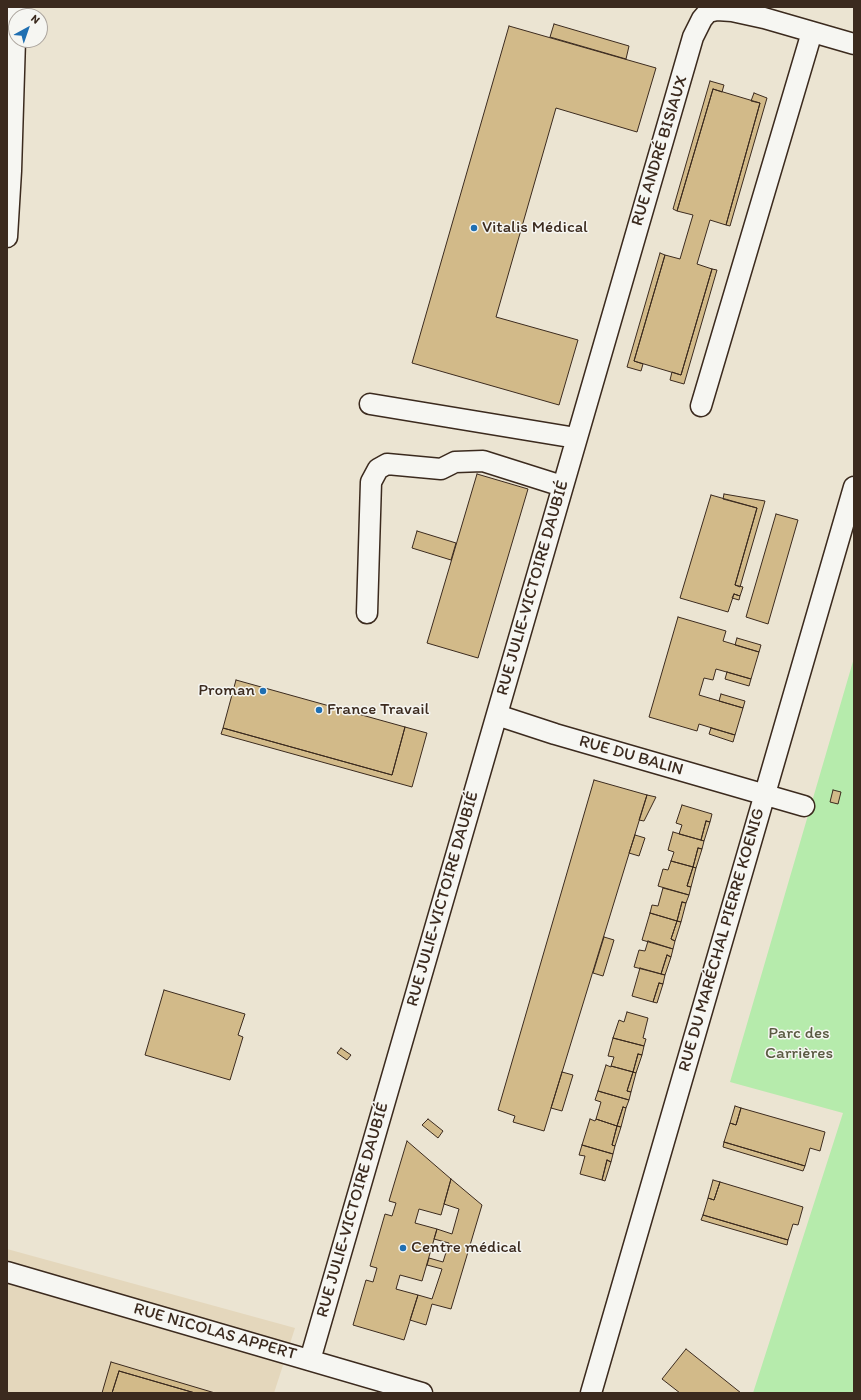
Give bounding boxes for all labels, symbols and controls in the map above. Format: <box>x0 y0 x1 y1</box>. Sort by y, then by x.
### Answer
north arrow <box>8 8 48 48</box>
text: N <box>28 12 42 27</box>
street label: RUE ANDRÉ BISIAUX <box>627 73 693 229</box>
place label: Vitalis Médical <box>482 218 588 238</box>
marker: Vitalis Médical <box>469 223 479 233</box>
street label: RUE JULIE-VICTOIRE DAUBIÉ <box>493 478 573 698</box>
place label: Proman <box>198 681 255 701</box>
marker: Proman <box>258 686 268 696</box>
place label: France Travail <box>327 700 429 720</box>
marker: France Travail <box>314 705 324 715</box>
street label: RUE DU BALIN <box>577 731 685 781</box>
street label: RUE JULIE-VICTOIRE DAUBIÉ <box>403 789 483 1009</box>
street label: RUE DU MARÉCHAL PIERRE KOENIG <box>675 806 769 1074</box>
park label: Parc des Carrières <box>765 1024 833 1064</box>
street label: RUE JULIE-VICTOIRE DAUBIÉ <box>313 1100 393 1320</box>
place label: Centre médical <box>411 1238 522 1258</box>
marker: Centre médical <box>398 1243 408 1253</box>
street label: RUE NICOLAS APPERT <box>131 1299 299 1365</box>

